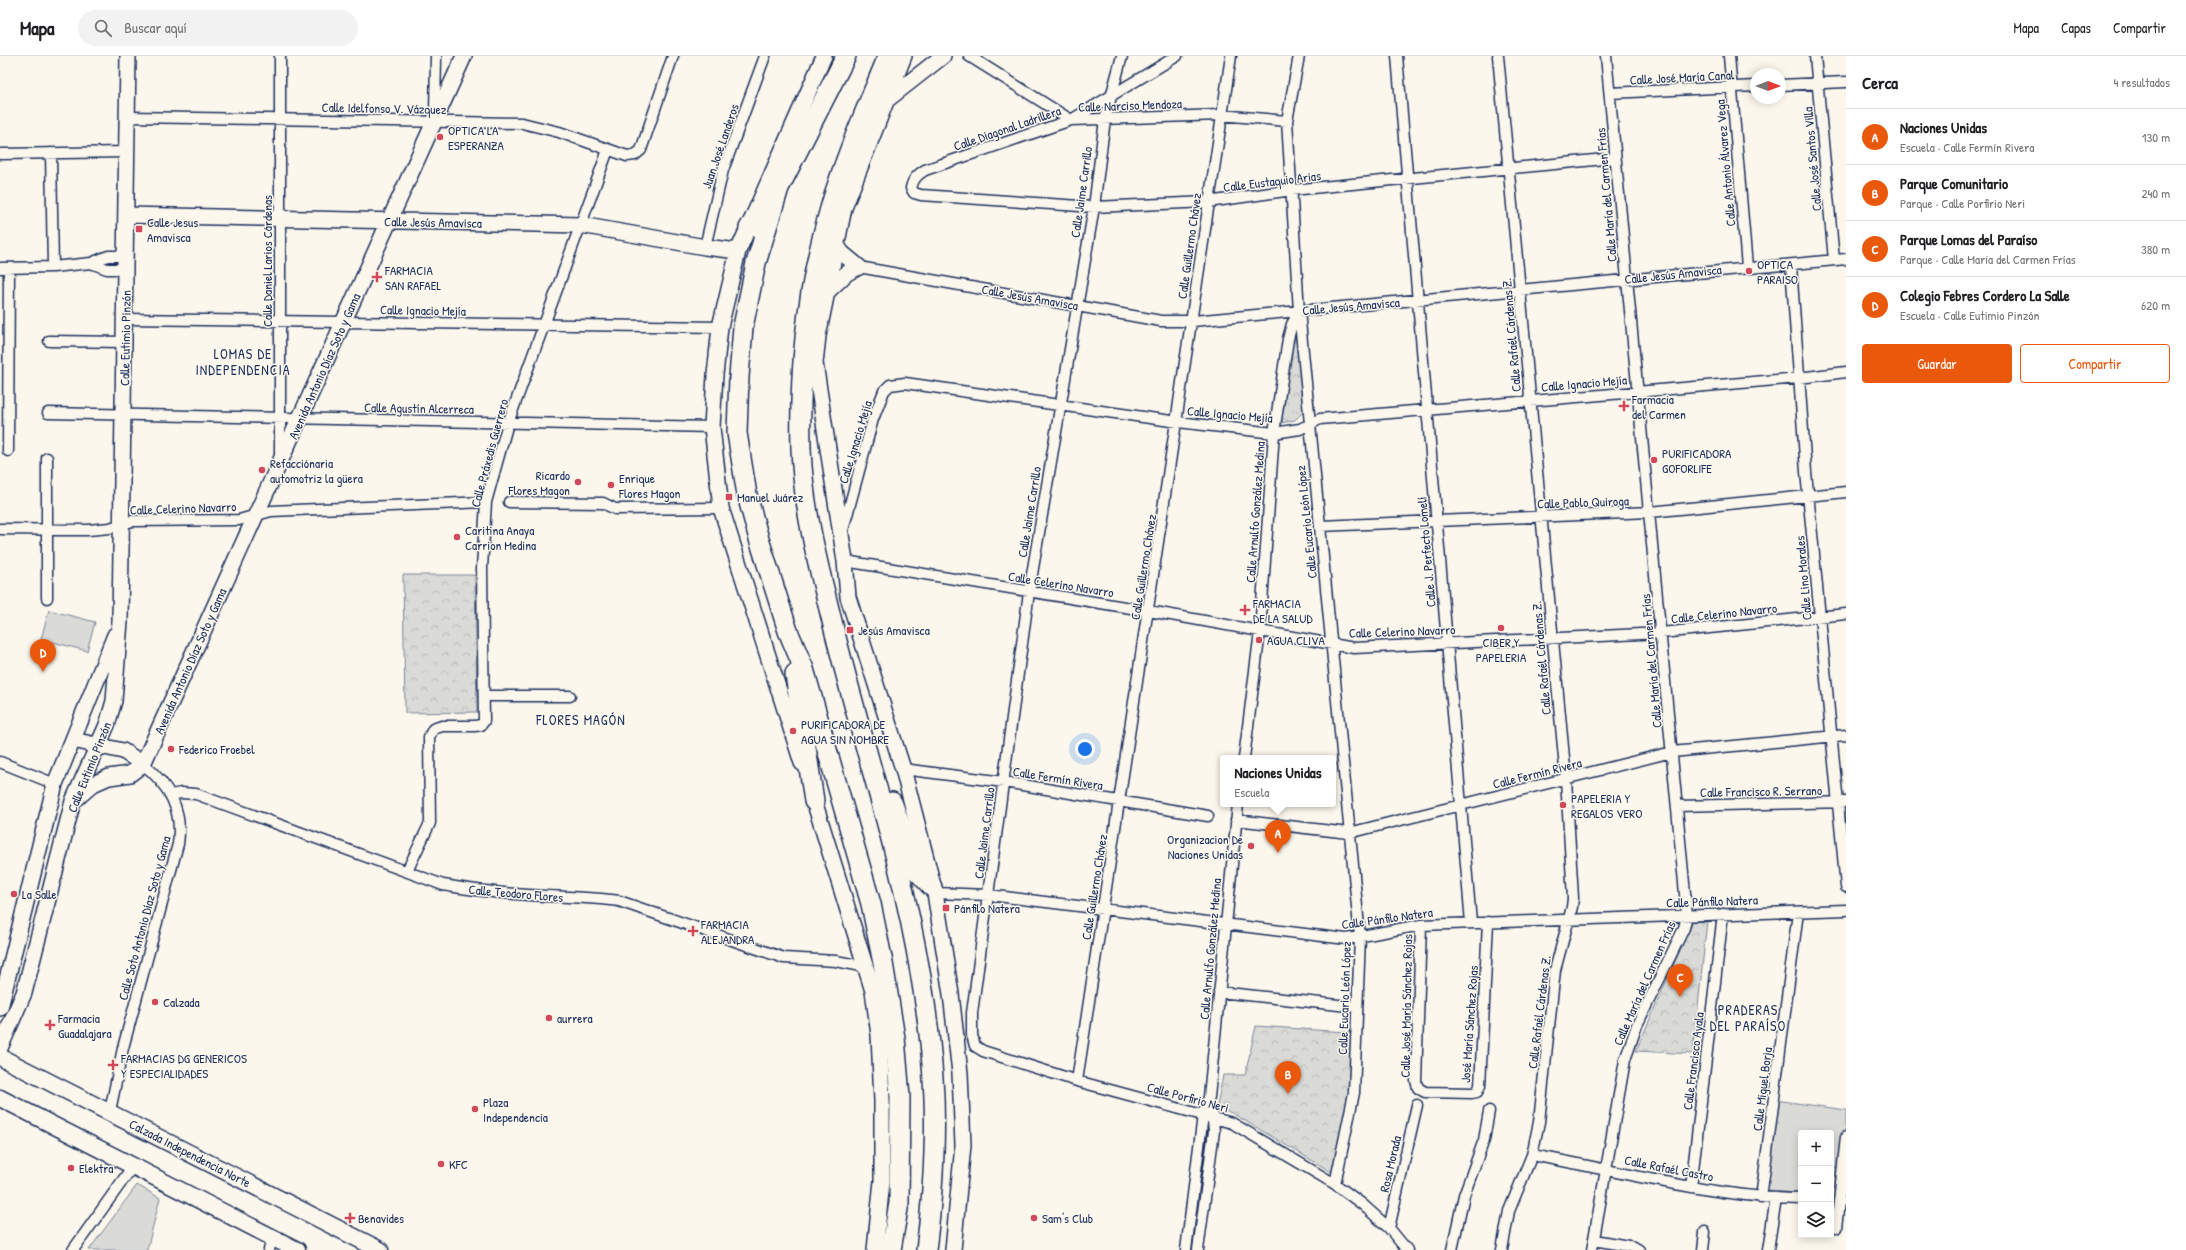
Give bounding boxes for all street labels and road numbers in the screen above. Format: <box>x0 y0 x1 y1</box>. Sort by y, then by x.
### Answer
street label: Calle José María Canal <box>1629 65 1735 89</box>
street label: Calle Narciso Mendoza <box>1078 94 1182 116</box>
street label: Calle Idelfonso V. Vázquez <box>321 98 447 118</box>
street label: Calle Antonio Álvarez Vega <box>1710 99 1740 227</box>
street label: Juan José Landeros <box>697 101 743 191</box>
street label: Calle Diagonal Ladrillera <box>951 101 1063 155</box>
street label: Calle José Santos Villa <box>1798 106 1826 212</box>
street label: Calle María del Carmen Frías <box>1591 127 1621 263</box>
street label: Calle Jaime Carrillo <box>1066 145 1096 239</box>
street label: Calle Eustaquio Arias <box>1222 166 1322 196</box>
street label: Calle Guillermo Chávez <box>1173 191 1205 300</box>
street label: Calle Daniel Larios Cárdenas <box>258 195 276 327</box>
street label: Calle Jesús Amavisca <box>384 212 482 232</box>
street label: Calle Jesús Amavisca <box>1623 260 1723 288</box>
street label: Calle Rafaél Cárdenas Z. <box>1497 277 1525 393</box>
street label: Calle Jesús Amavisca <box>980 280 1080 314</box>
street label: Calle Eutimio Pinzón <box>115 290 135 386</box>
street label: Avenida Antonio Díaz Soto y Gama <box>284 290 364 442</box>
street label: Calle Jesús Amavisca <box>1302 293 1400 319</box>
street label: Calle Ignacio Mejía <box>380 300 466 320</box>
street label: Calle Ignacio Mejía <box>1540 370 1628 396</box>
street label: Calle Práxedis Guerrero <box>466 397 512 509</box>
street label: Calle Agustín Alcerreca <box>364 398 474 418</box>
street label: Calle Ignacio Mejía <box>834 398 876 486</box>
street label: Calle Ignacio Mejía <box>1186 401 1274 427</box>
street label: Calle Arnulfo González Medina <box>1241 441 1269 583</box>
street label: Calle Eucario León López <box>1291 464 1321 579</box>
street label: Calle Jaime Carrillo <box>1013 465 1045 559</box>
street label: Calle Pablo Quiroga <box>1537 491 1629 513</box>
street label: Calle J. Perfecto Lomelí <box>1412 496 1440 608</box>
street label: Calle Celerino Navarro <box>129 497 237 519</box>
street label: Calle Guillermo Chávez <box>1126 512 1160 621</box>
street label: Calle Lino Morales <box>1790 535 1816 621</box>
street label: Calle Celerino Navarro <box>1007 567 1115 601</box>
street label: Avenida Antonio Díaz Soto y Gama <box>150 585 230 737</box>
street label: Calle María del Carmen Frías <box>1636 593 1666 729</box>
street label: Calle Celerino Navarro <box>1670 598 1778 628</box>
street label: Calle Rafaél Cárdenas Z. <box>1527 600 1555 716</box>
street label: Calle Celerino Navarro <box>1348 620 1456 642</box>
street label: Calle Eutimio Pinzón <box>63 719 115 815</box>
street label: Calle Fermín Rivera <box>1491 753 1583 793</box>
street label: Calle Fermín Rivera <box>1012 762 1104 794</box>
street label: Calle Francisco R. Serrano <box>1700 781 1822 801</box>
street label: Calle Jaime Carrillo <box>969 786 999 880</box>
street label: Calle Guillermo Chávez <box>1077 832 1111 941</box>
street label: Calle Soto Antonio Díaz Soto y Gama <box>113 834 175 1002</box>
street label: Calle Arnulfo González Medina <box>1195 878 1225 1020</box>
street label: Calle Teodoro Flores <box>468 880 564 906</box>
street label: Calle Pánfilo Natera <box>1666 890 1758 912</box>
street label: Calle Pánfilo Natera <box>1340 903 1434 933</box>
street label: Calle María del Carmen Frías <box>1608 918 1680 1048</box>
street label: Calle José María Sánchez Rojas <box>1396 934 1416 1078</box>
street label: Calle Eucario León López <box>1333 940 1355 1055</box>
street label: Calle Rafaél Cárdenas Z. <box>1523 954 1555 1070</box>
street label: José María Sánchez Rojas <box>1456 965 1482 1083</box>
street label: Calle Francisco Ayala <box>1678 1011 1708 1111</box>
street label: Calle Miguel Borja <box>1748 1046 1776 1132</box>
street label: Calle Porfirio Neri <box>1145 1077 1231 1117</box>
street label: Calzada Independencia Norte <box>126 1115 254 1191</box>
street label: Rosa Morada <box>1375 1134 1405 1194</box>
street label: Calle Rafaél Castro <box>1623 1151 1715 1185</box>

